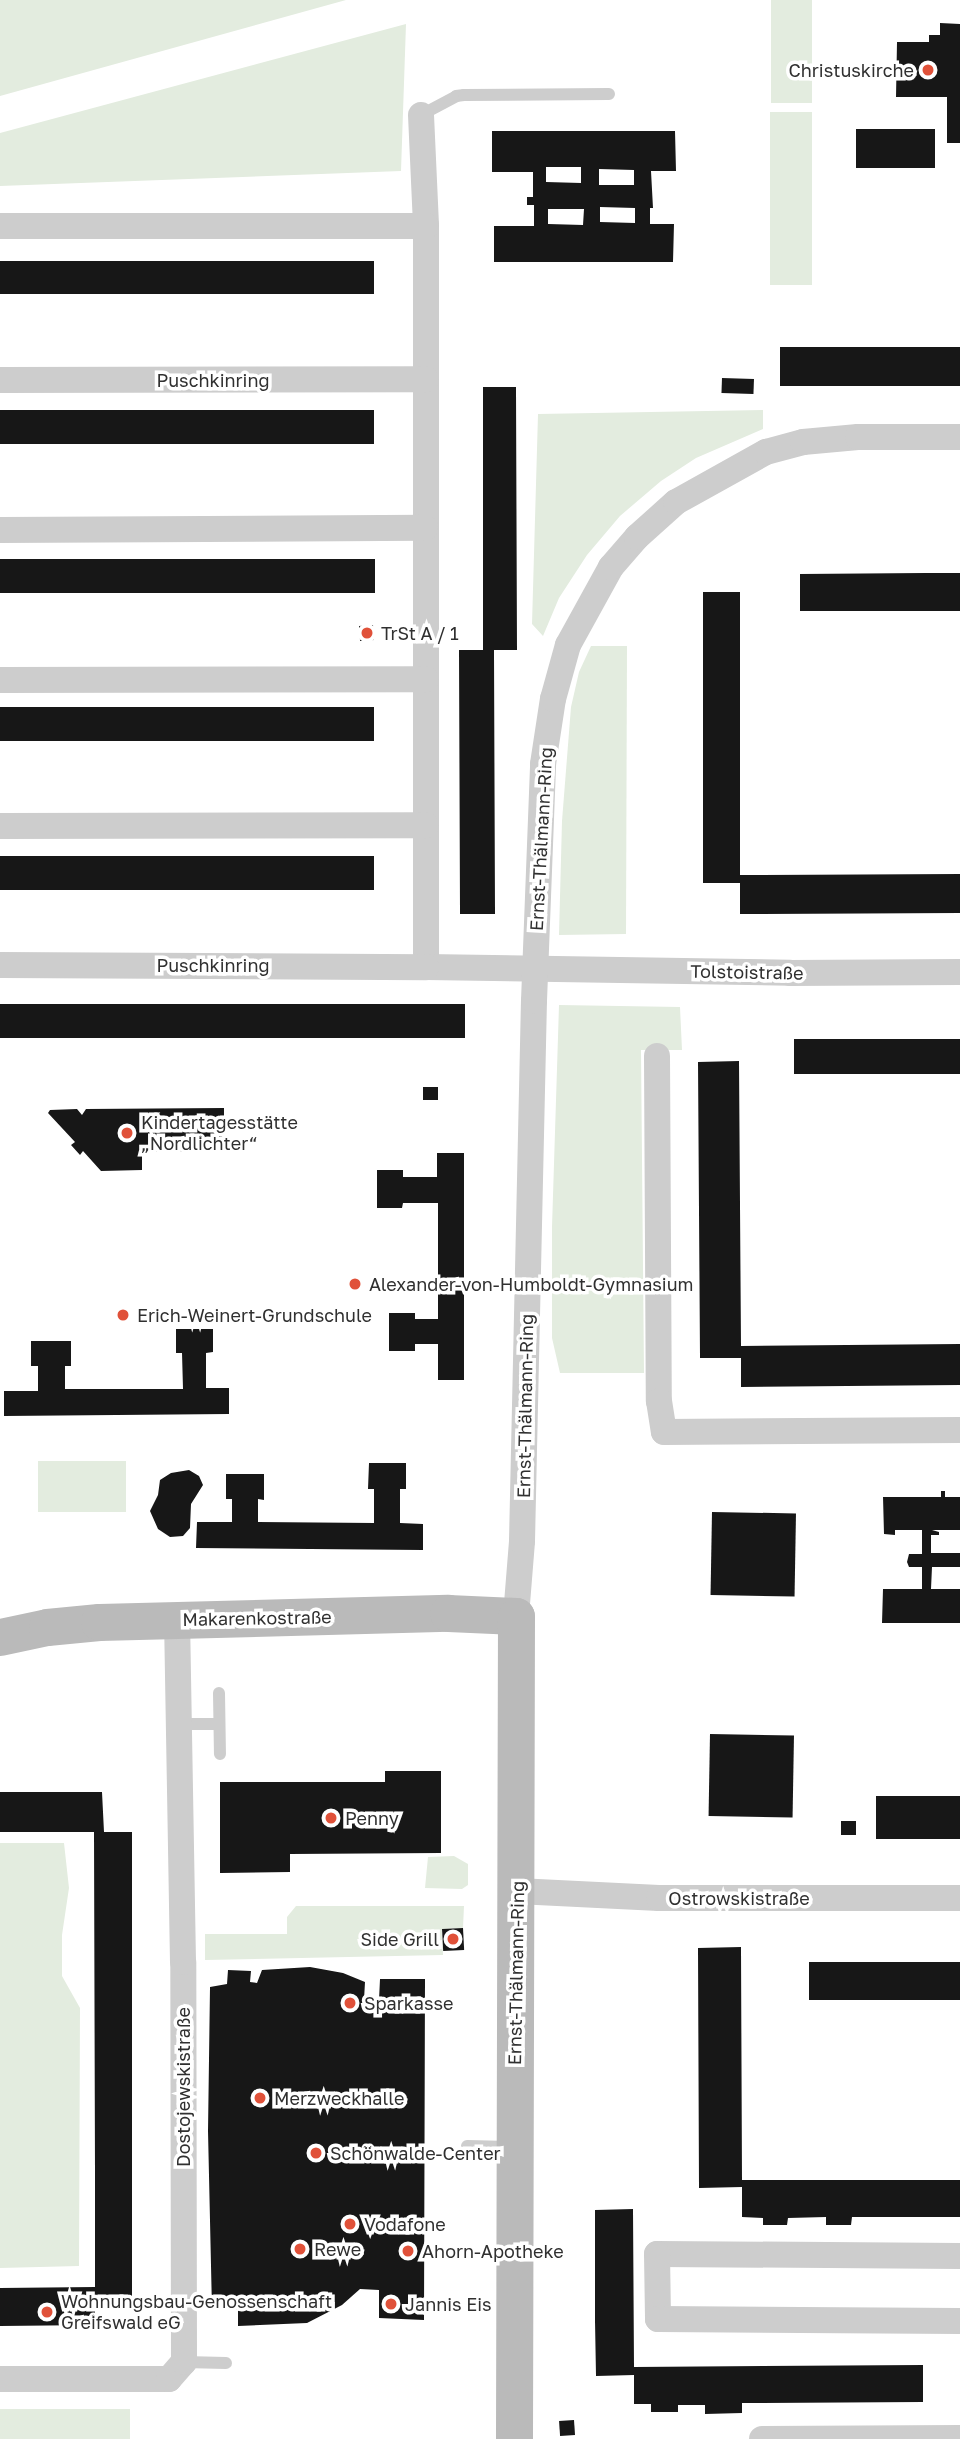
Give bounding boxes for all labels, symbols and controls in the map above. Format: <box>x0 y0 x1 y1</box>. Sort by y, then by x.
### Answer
place label: Christuskirche <box>789 59 914 81</box>
marker: Christuskirche <box>920 62 936 78</box>
street label: Puschkinring <box>156 369 270 391</box>
place label: TrSt A / 1 <box>381 622 459 644</box>
marker: TrSt A / 1 <box>359 625 375 641</box>
street label: Ernst-Thälmann-Ring <box>525 746 557 932</box>
street label: Puschkinring <box>156 954 270 976</box>
street label: Tolstoistraße <box>690 960 804 984</box>
place label: Kindertagesstätte „Nordlichter“ <box>141 1112 298 1154</box>
marker: Kindertagesstätte „Nordlichter“ <box>119 1125 135 1141</box>
place label: Alexander-von-Humboldt-Gymnasium <box>369 1273 694 1295</box>
marker: Alexander-von-Humboldt-Gymnasium <box>347 1276 363 1292</box>
place label: Erich-Weinert-Grundschule <box>137 1304 372 1326</box>
marker: Erich-Weinert-Grundschule <box>115 1307 131 1323</box>
street label: Ernst-Thälmann-Ring <box>513 1314 537 1498</box>
street label: Makarenkostraße <box>182 1606 332 1630</box>
place label: Penny <box>345 1807 399 1829</box>
marker: Penny <box>323 1810 339 1826</box>
street label: Ernst-Thälmann-Ring <box>504 1881 528 2065</box>
street label: Ostrowskistraße <box>668 1887 810 1909</box>
place label: Side Grill <box>361 1928 439 1950</box>
marker: Side Grill <box>445 1931 461 1947</box>
place label: Sparkasse <box>364 1992 453 2014</box>
marker: Sparkasse <box>342 1995 358 2011</box>
street label: Dostojewskistraße <box>172 2007 194 2167</box>
place label: Merzweckhalle <box>274 2087 404 2109</box>
marker: Merzweckhalle <box>252 2090 268 2106</box>
place label: Schönwalde-Center <box>330 2142 501 2164</box>
marker: Schönwalde-Center <box>308 2145 324 2161</box>
place label: Vodafone <box>364 2213 446 2235</box>
marker: Vodafone <box>342 2216 358 2232</box>
place label: Rewe <box>314 2238 361 2260</box>
place label: Ahorn-Apotheke <box>422 2240 564 2262</box>
marker: Rewe <box>292 2241 308 2257</box>
marker: Ahorn-Apotheke <box>400 2243 416 2259</box>
place label: Wohnungsbau-Genossenschaft Greifswald eG <box>61 2291 332 2334</box>
place label: Jannis Eis <box>405 2293 492 2315</box>
marker: Jannis Eis <box>383 2296 399 2312</box>
marker: Wohnungsbau-Genossenschaft Greifswald eG <box>39 2304 55 2320</box>

